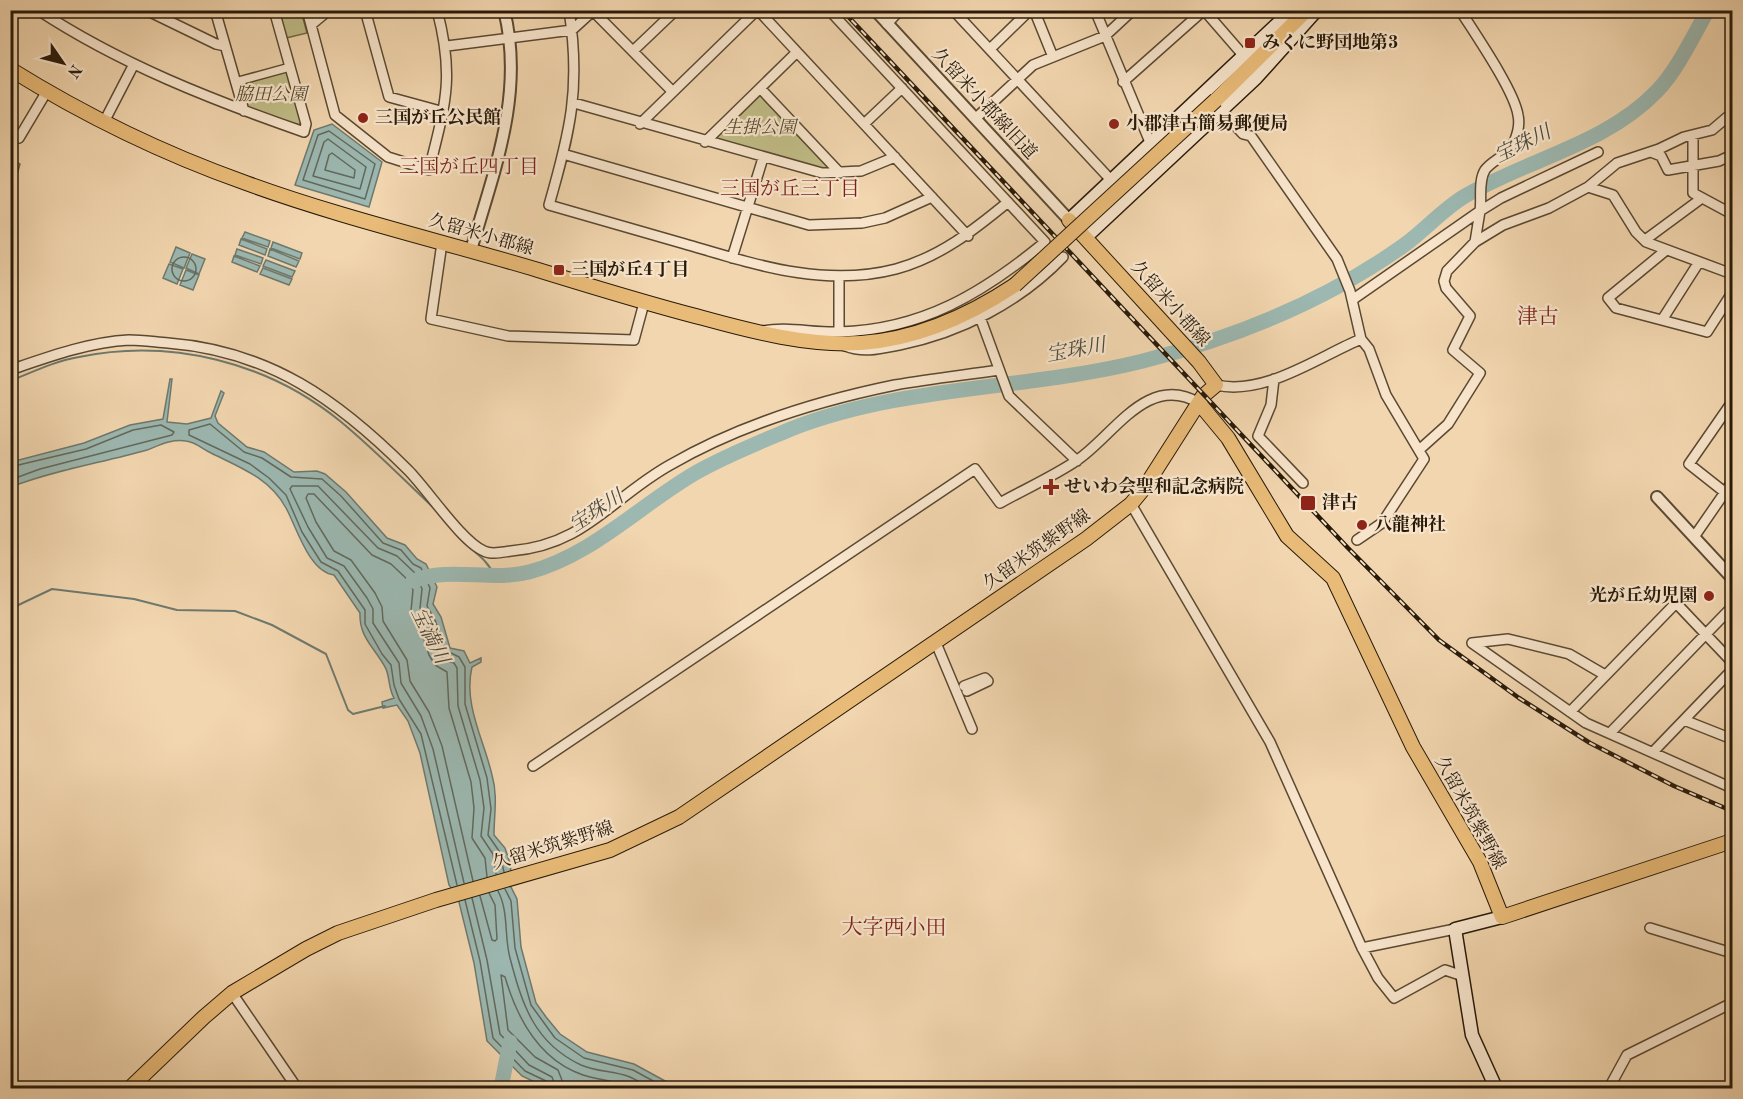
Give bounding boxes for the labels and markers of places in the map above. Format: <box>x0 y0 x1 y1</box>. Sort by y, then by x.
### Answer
place label: みくに野団地第3 <box>1262 32 1398 52</box>
marker: みくに野団地第3 <box>1243 36 1257 50</box>
place label: 三国が丘公民館 <box>375 107 501 127</box>
marker: 三国が丘公民館 <box>356 111 370 125</box>
place label: 小郡津古簡易郵便局 <box>1126 113 1288 133</box>
marker: 小郡津古簡易郵便局 <box>1107 117 1121 131</box>
place label: 三国が丘4丁目 <box>571 259 689 279</box>
marker: 三国が丘4丁目 <box>552 263 566 277</box>
place label: せいわ会聖和記念病院 <box>1064 476 1244 496</box>
marker: せいわ会聖和記念病院 <box>1042 478 1060 496</box>
place label: 津古 <box>1322 492 1358 512</box>
marker: 津古 <box>1299 494 1317 512</box>
place label: 八龍神社 <box>1374 514 1446 534</box>
marker: 八龍神社 <box>1355 518 1369 532</box>
place label: 光が丘幼児園 <box>1589 585 1697 605</box>
marker: 光が丘幼児園 <box>1702 589 1716 603</box>

